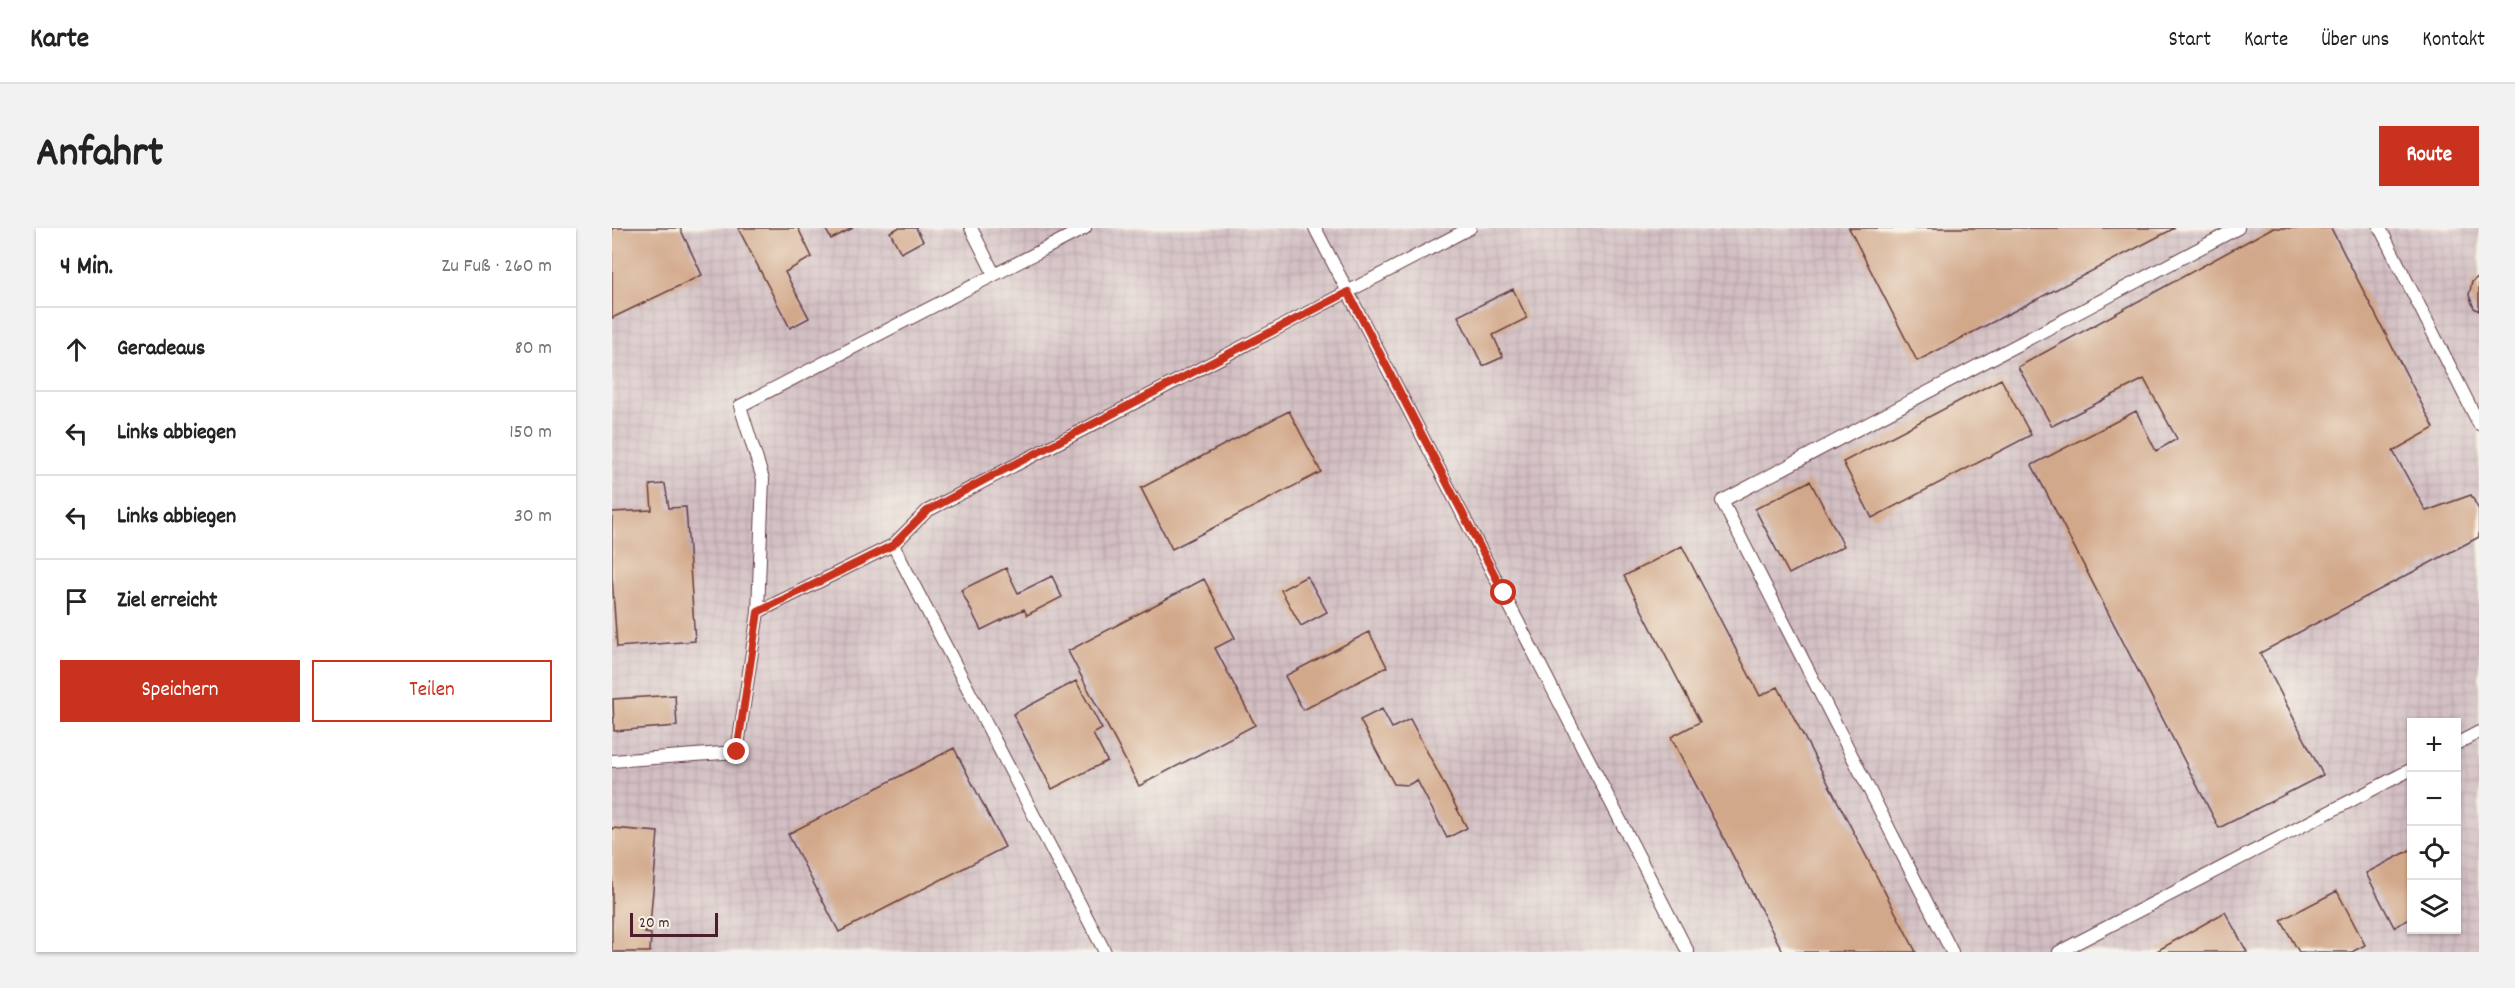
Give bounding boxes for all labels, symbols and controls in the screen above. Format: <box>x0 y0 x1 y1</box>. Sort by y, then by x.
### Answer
text: Karte <box>30 21 89 61</box>
text: Start <box>2169 26 2211 56</box>
text: Karte <box>2244 26 2288 56</box>
text: Über uns <box>2321 26 2389 56</box>
text: Kontakt <box>2422 26 2485 56</box>
text: Anfahrt <box>36 126 163 186</box>
button: Route <box>2379 126 2479 186</box>
text: 4 Min. <box>60 249 113 286</box>
text: Zu Fuß · 260 m <box>441 253 552 281</box>
icon: ahead <box>60 333 93 366</box>
text: Geradeaus <box>117 334 205 365</box>
text: 80 m <box>515 335 552 363</box>
icon: left <box>60 417 93 450</box>
text: Links abbiegen <box>117 418 236 449</box>
text: 150 m <box>509 419 552 447</box>
icon: left <box>60 501 93 534</box>
text: Links abbiegen <box>117 502 236 533</box>
text: 30 m <box>514 503 552 531</box>
route start <box>1490 579 1516 605</box>
icon: arrive <box>60 585 93 618</box>
text: Ziel erreicht <box>117 586 217 617</box>
button: Speichern <box>60 660 300 722</box>
button: Teilen <box>312 660 552 722</box>
map controls <box>2407 718 2461 934</box>
button: + <box>2407 718 2461 772</box>
route end <box>723 738 749 764</box>
button: − <box>2407 772 2461 826</box>
button: locate <box>2407 826 2461 880</box>
button: layers <box>2407 880 2461 934</box>
scale bar <box>630 910 718 938</box>
text: 20 m <box>639 912 669 935</box>

